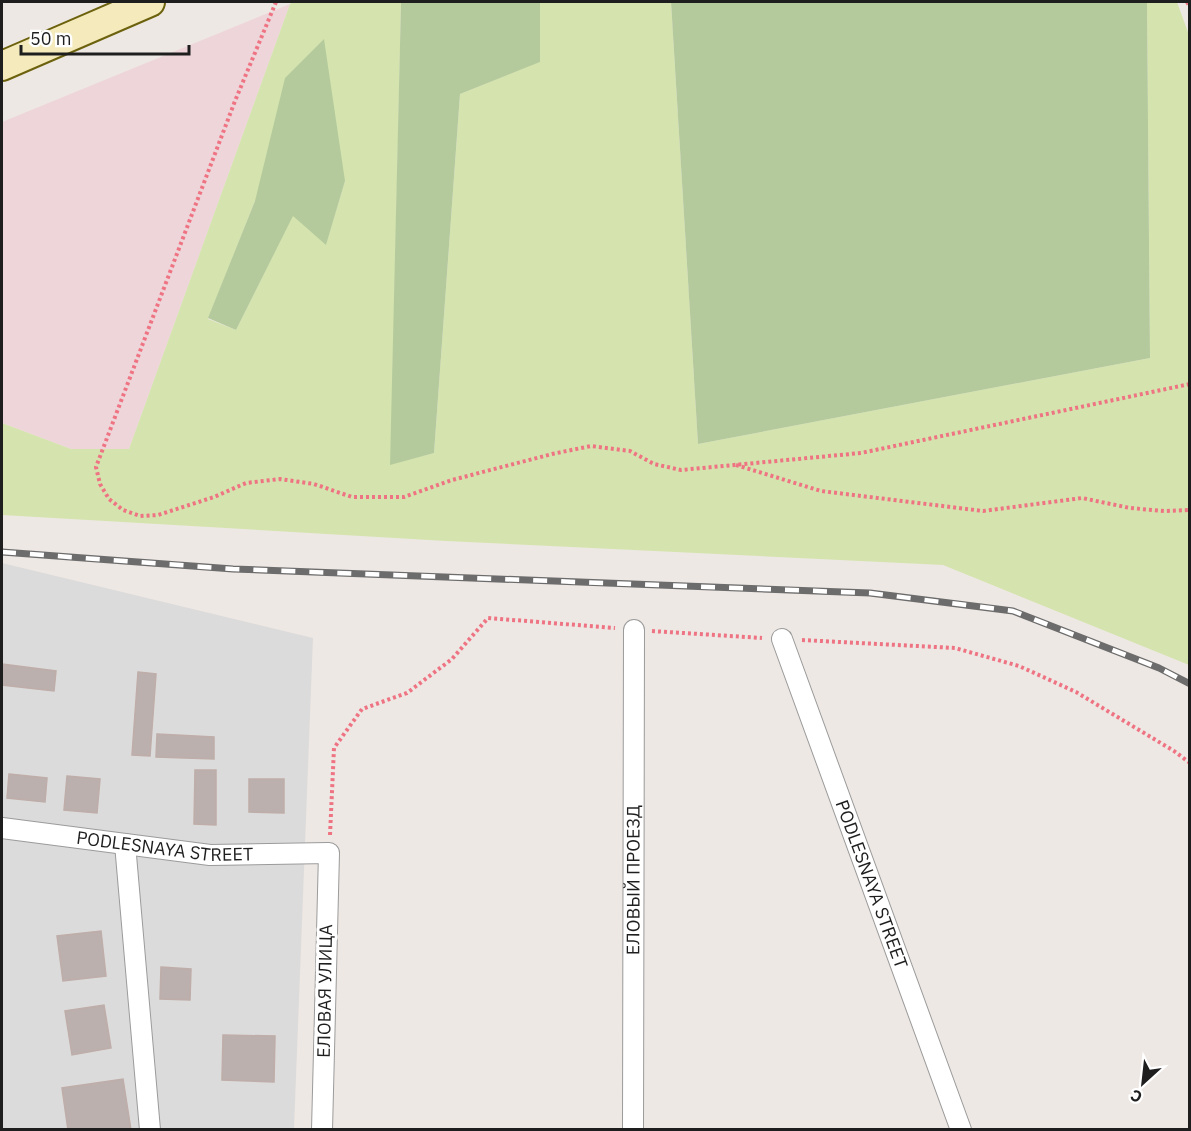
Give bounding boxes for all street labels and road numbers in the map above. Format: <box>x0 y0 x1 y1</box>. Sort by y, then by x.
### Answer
street label: PODLESNAYA STREET <box>831 797 913 972</box>
street label: ЕЛОВЫЙ ПРОЕЗД <box>621 805 645 955</box>
street label: PODLESNAYA STREET <box>75 826 253 866</box>
street label: ЕЛОВАЯ УЛИЦА <box>312 923 337 1058</box>

